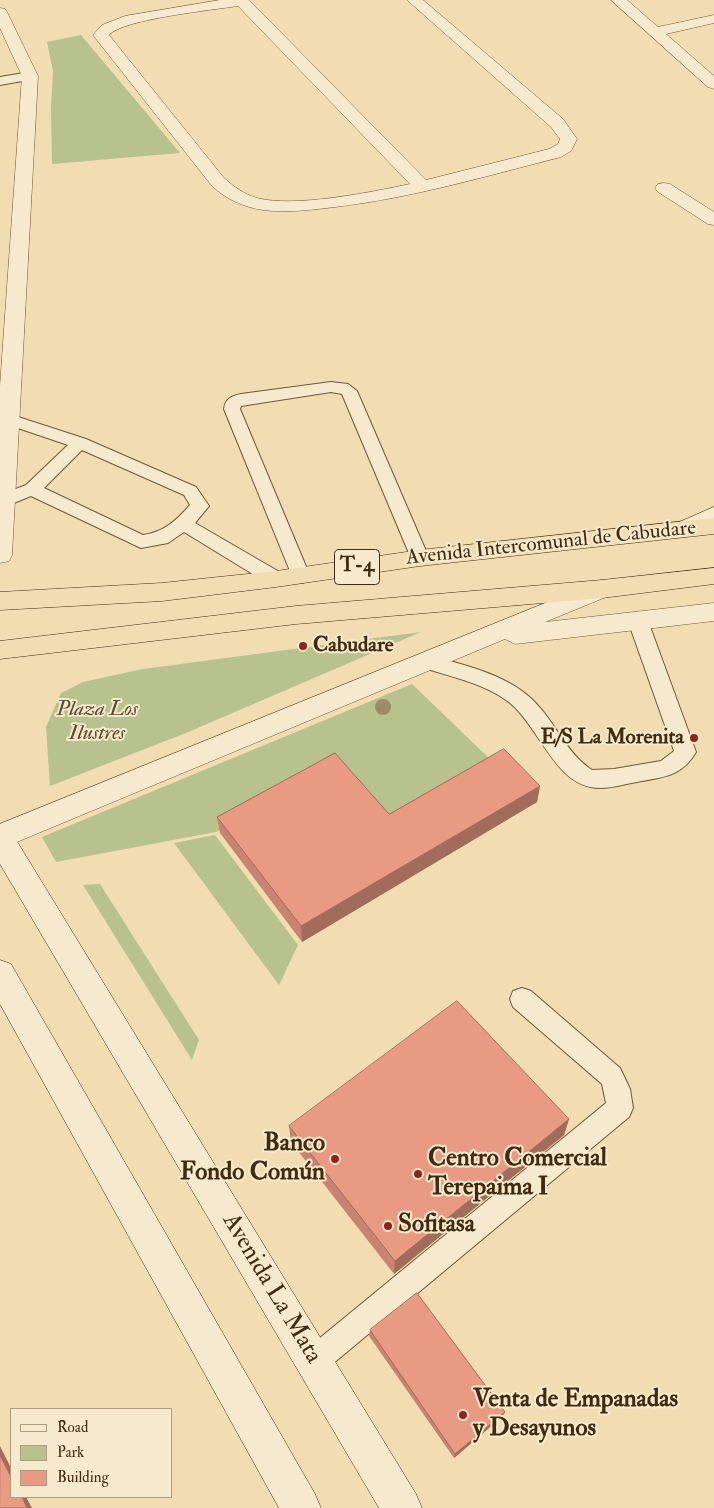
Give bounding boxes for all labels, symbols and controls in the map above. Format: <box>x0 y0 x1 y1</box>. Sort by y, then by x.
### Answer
street label: Avenida Intercomunal de Cabudare <box>405 516 697 572</box>
road number: T-4 <box>334 550 380 584</box>
place label: Cabudare <box>313 633 394 659</box>
marker: Cabudare <box>297 640 309 652</box>
park label: Plaza Los Ilustres <box>56 697 138 747</box>
place label: E/S La Morenita <box>541 725 684 751</box>
marker: E/S La Morenita <box>688 732 700 744</box>
place label: Banco Fondo Común <box>180 1130 325 1189</box>
place label: Centro Comercial Terepaima I <box>428 1145 607 1204</box>
marker: Banco Fondo Común <box>329 1153 341 1165</box>
marker: Centro Comercial Terepaima I <box>412 1168 424 1180</box>
street label: Avenida La Mata <box>214 1208 328 1370</box>
place label: Sofitasa <box>398 1211 475 1241</box>
marker: Sofitasa <box>382 1220 394 1232</box>
place label: Venta de Empanadas y Desayunos <box>473 1386 678 1445</box>
legend <box>10 1408 172 1498</box>
marker: Venta de Empanadas y Desayunos <box>457 1409 469 1421</box>
text: Road <box>57 1418 88 1437</box>
text: Park <box>57 1443 84 1462</box>
text: Building <box>57 1468 109 1487</box>

